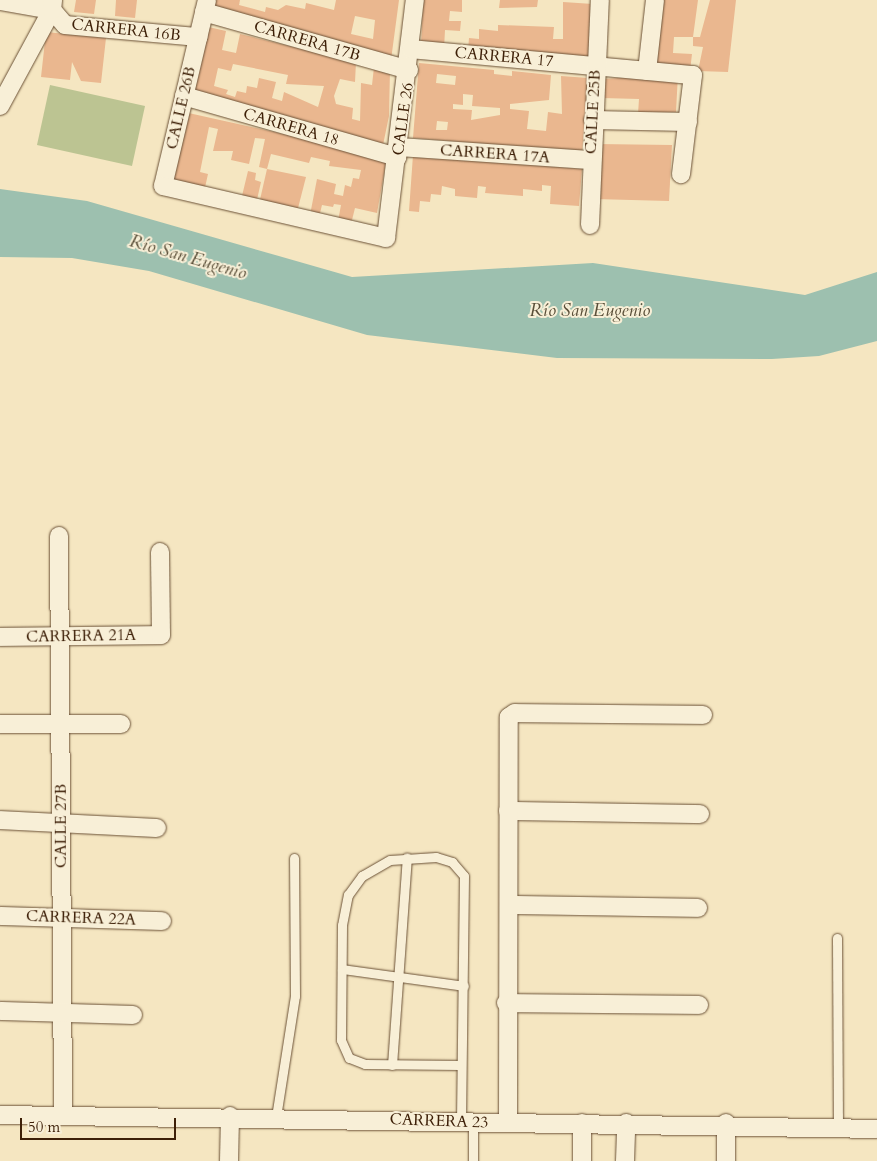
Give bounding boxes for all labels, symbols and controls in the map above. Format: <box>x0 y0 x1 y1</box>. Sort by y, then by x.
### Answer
street label: CARRERA 16B <box>70 15 182 45</box>
street label: CARRERA 17B <box>252 17 362 65</box>
street label: CARRERA 17 <box>454 43 554 71</box>
street label: CALLE 26B <box>162 65 200 151</box>
street label: CALLE 25B <box>581 69 605 155</box>
street label: CALLE 26 <box>388 81 418 157</box>
street label: CARRERA 18 <box>241 104 341 150</box>
street label: CARRERA 17A <box>439 141 551 167</box>
water label: Río San Eugenio <box>127 231 249 285</box>
water label: Río San Eugenio <box>530 300 650 322</box>
street label: CARRERA 21A <box>26 625 136 647</box>
street label: CALLE 27B <box>51 784 71 868</box>
street label: CARRERA 22A <box>26 906 136 930</box>
scale bar <box>22 1108 179 1140</box>
street label: CARRERA 23 <box>389 1110 489 1132</box>
text: 50 m <box>28 1117 60 1137</box>

